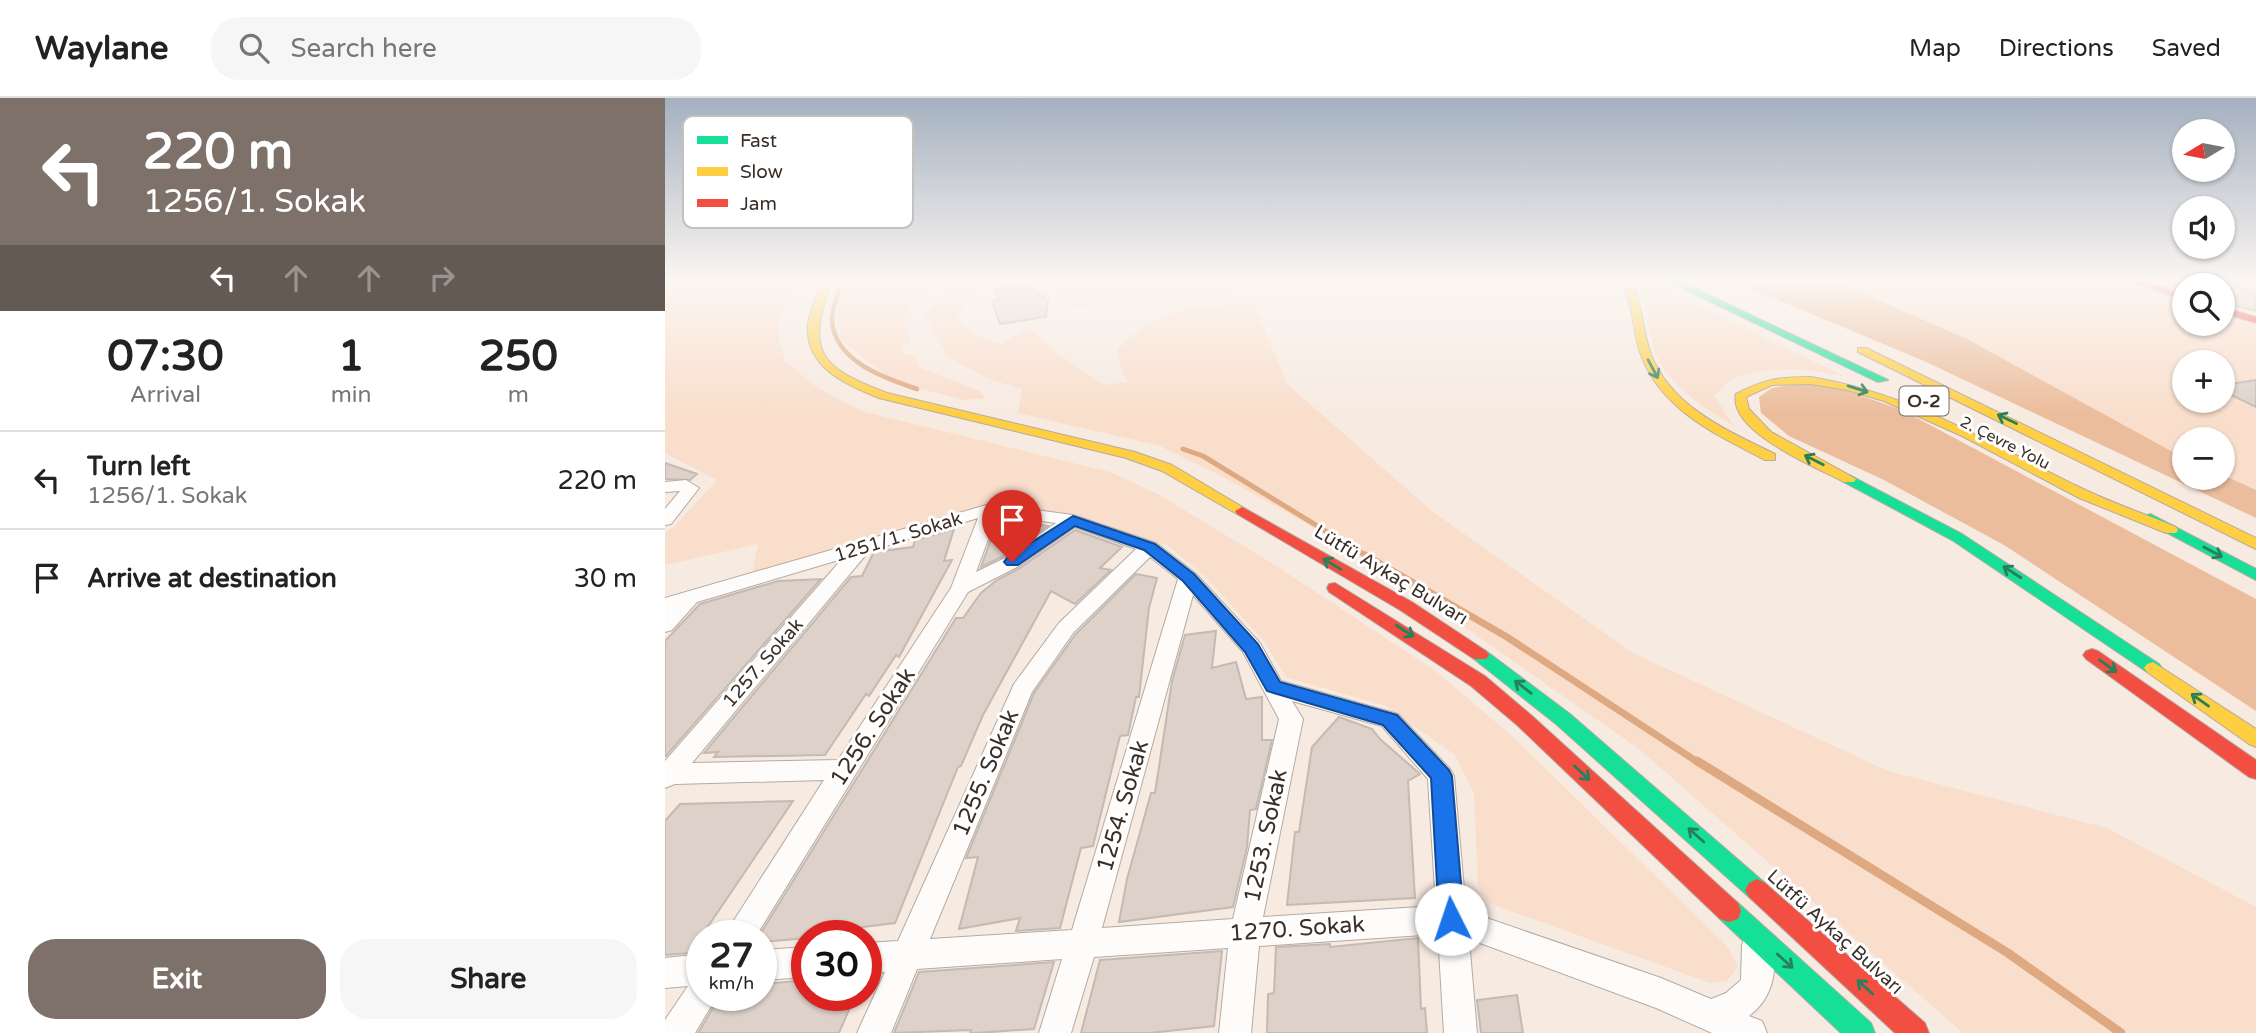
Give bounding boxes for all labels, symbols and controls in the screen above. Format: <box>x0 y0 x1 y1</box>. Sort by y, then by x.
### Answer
search box <box>211 17 701 80</box>
text: Waylane <box>35 29 169 68</box>
icon: search <box>235 29 273 67</box>
text: Search here <box>291 33 437 64</box>
text: Map <box>1909 34 1961 63</box>
text: Directions <box>1999 34 2114 63</box>
text: Saved <box>2152 34 2221 63</box>
legend <box>683 116 913 228</box>
north arrow <box>2172 119 2235 182</box>
map controls <box>2172 119 2235 490</box>
text: 220 m <box>143 123 293 182</box>
icon: left <box>28 126 119 217</box>
text: Fast <box>740 130 777 152</box>
text: Slow <box>740 161 783 183</box>
text: 1256/1. Sokak <box>143 183 366 221</box>
text: Jam <box>740 193 777 215</box>
button: sound <box>2172 196 2235 259</box>
icon: left <box>204 259 242 297</box>
icon: ahead <box>277 259 315 297</box>
icon: ahead <box>350 259 388 297</box>
icon: right <box>423 259 461 297</box>
button: search <box>2172 273 2235 336</box>
text: 07:30 <box>107 331 224 382</box>
text: 1 <box>338 331 364 382</box>
text: 250 <box>479 331 558 382</box>
button: + <box>2172 350 2235 413</box>
one-way arrow <box>1647 358 1661 379</box>
text: Arrival <box>130 381 201 409</box>
text: min <box>331 381 372 409</box>
text: m <box>508 381 529 409</box>
one-way arrow <box>1847 383 1869 396</box>
road number: O-2 <box>1899 386 1949 416</box>
street label: 2. Çevre Yolu <box>1957 412 2053 474</box>
one-way arrow <box>1997 412 2018 426</box>
button: − <box>2172 427 2235 490</box>
text: Turn left <box>87 451 190 482</box>
one-way arrow <box>1804 453 1825 467</box>
icon: left <box>28 461 66 499</box>
text: 220 m <box>557 465 637 496</box>
text: 1256/1. Sokak <box>87 482 247 510</box>
pin <box>982 490 1042 562</box>
icon: arrive <box>993 501 1031 539</box>
street label: 1251/1. Sokak <box>831 507 965 567</box>
street label: Lütfü Aykaç Bulvarı <box>1310 520 1472 630</box>
one-way arrow <box>2203 546 2223 560</box>
one-way arrow <box>1323 556 1343 570</box>
icon: arrive <box>28 559 66 597</box>
text: Arrive at destination <box>87 563 337 594</box>
text: 30 m <box>574 563 637 594</box>
one-way arrow <box>2002 565 2022 579</box>
street label: 1257. Sokak <box>718 614 808 712</box>
one-way arrow <box>1394 625 1414 639</box>
one-way arrow <box>2098 659 2117 673</box>
street label: 1256. Sokak <box>824 662 922 792</box>
one-way arrow <box>1514 679 1533 694</box>
one-way arrow <box>2191 693 2210 707</box>
street label: 1255. Sokak <box>947 705 1025 841</box>
street label: 1254. Sokak <box>1091 737 1155 875</box>
one-way arrow <box>1573 765 1590 782</box>
street label: 1253. Sokak <box>1238 767 1294 905</box>
one-way arrow <box>1688 826 1705 843</box>
street label: Lütfü Aykaç Bulvarı <box>1763 865 1907 999</box>
position arrow <box>1414 882 1488 956</box>
street label: 1270. Sokak <box>1228 910 1366 948</box>
speed limit sign: 30 <box>791 920 882 1011</box>
text: 27 <box>710 935 753 977</box>
button: Exit <box>28 939 326 1019</box>
button: Share <box>340 939 637 1019</box>
one-way arrow <box>1776 953 1794 969</box>
text: km/h <box>709 972 754 994</box>
one-way arrow <box>1856 979 1874 995</box>

